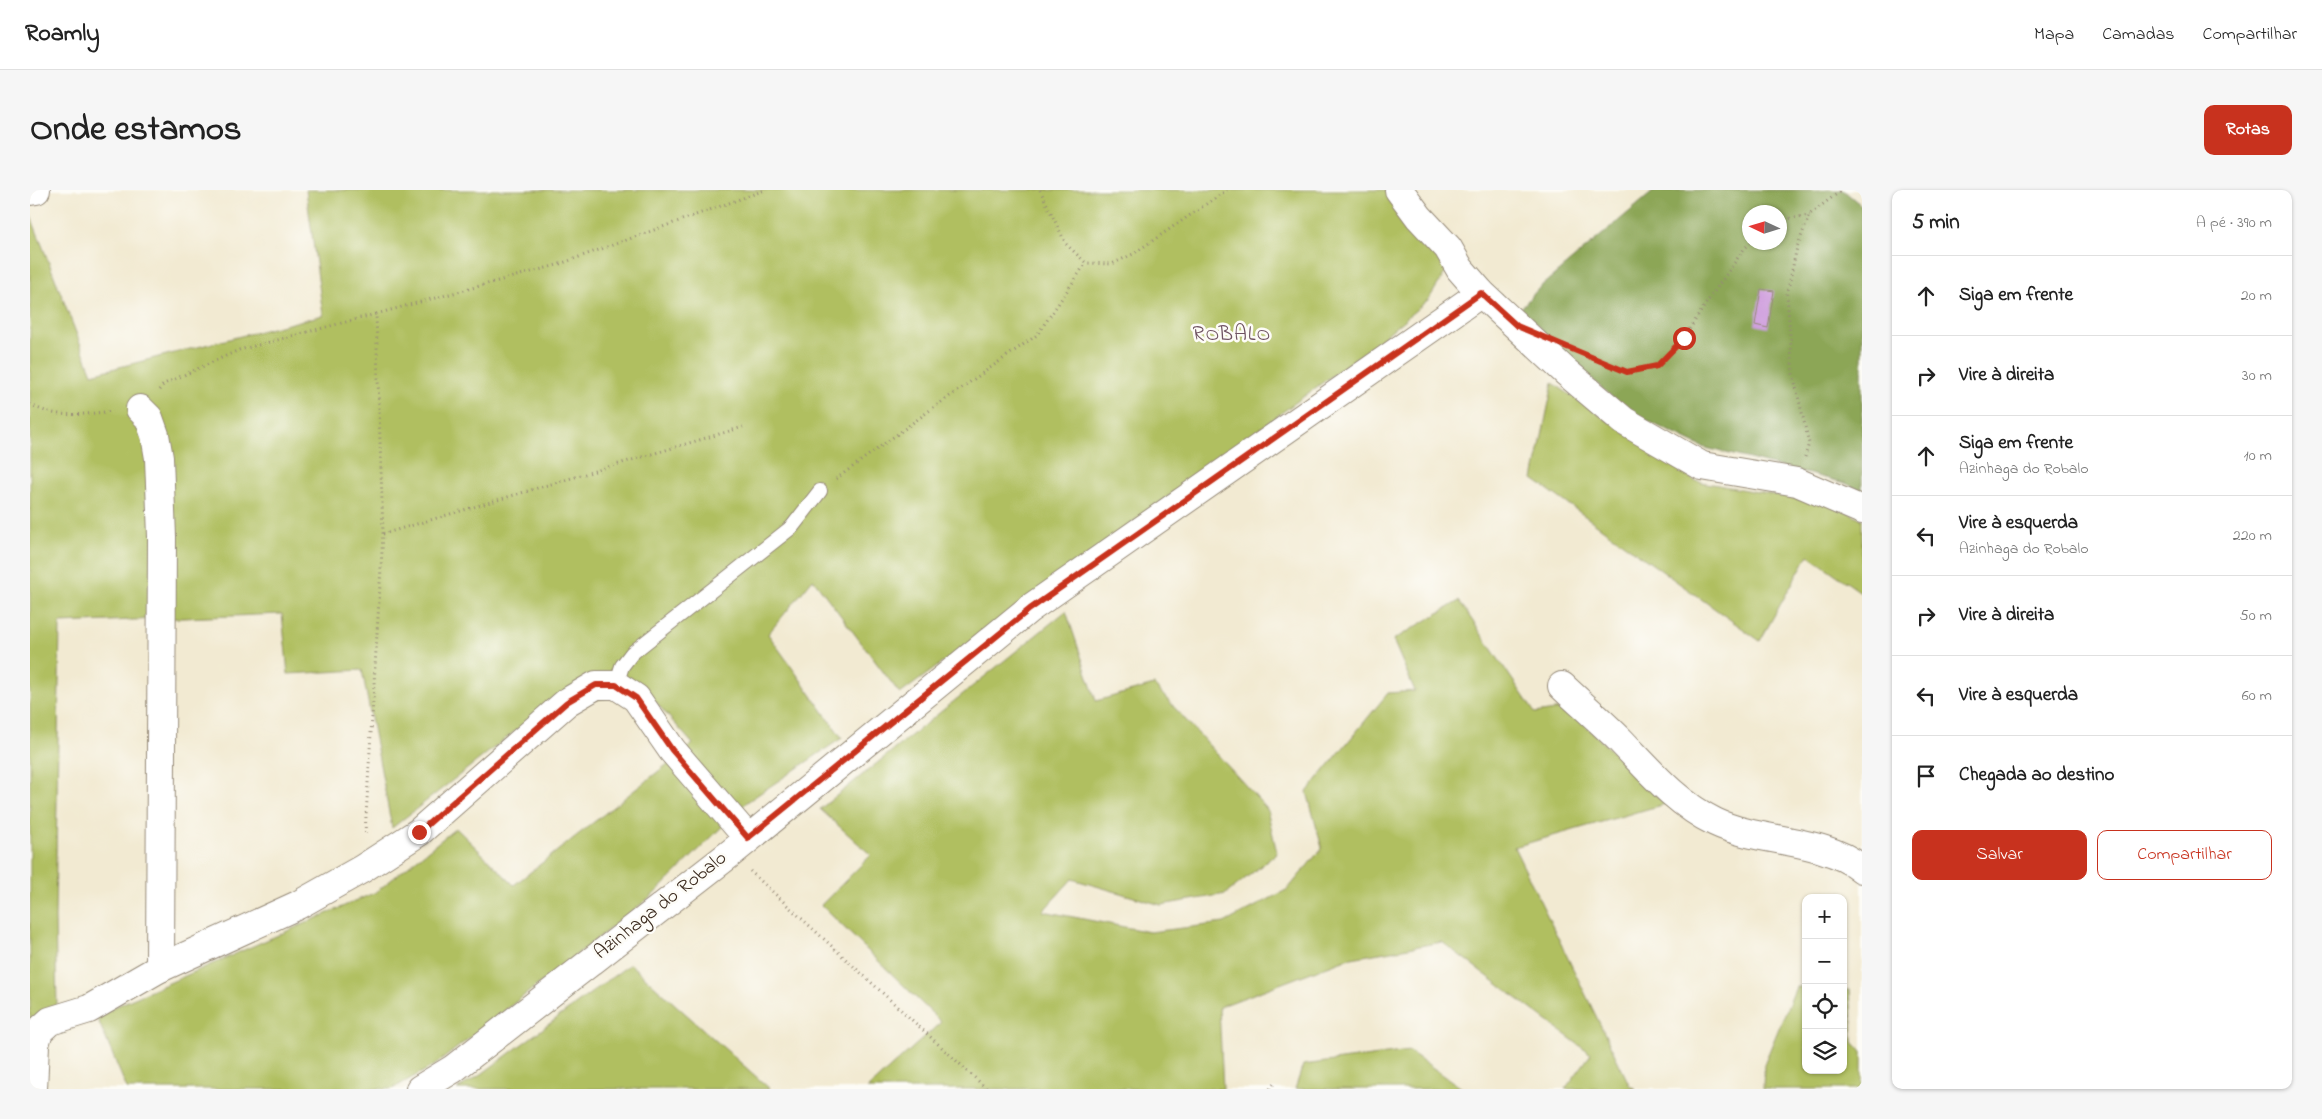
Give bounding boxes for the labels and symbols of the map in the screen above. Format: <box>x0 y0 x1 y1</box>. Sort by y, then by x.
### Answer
north arrow <box>1742 205 1787 250</box>
district label: ROBALO <box>1193 320 1271 350</box>
route start <box>1673 327 1696 350</box>
route end <box>408 821 431 844</box>
street label: Azinhaga do Robalo <box>588 845 734 968</box>

